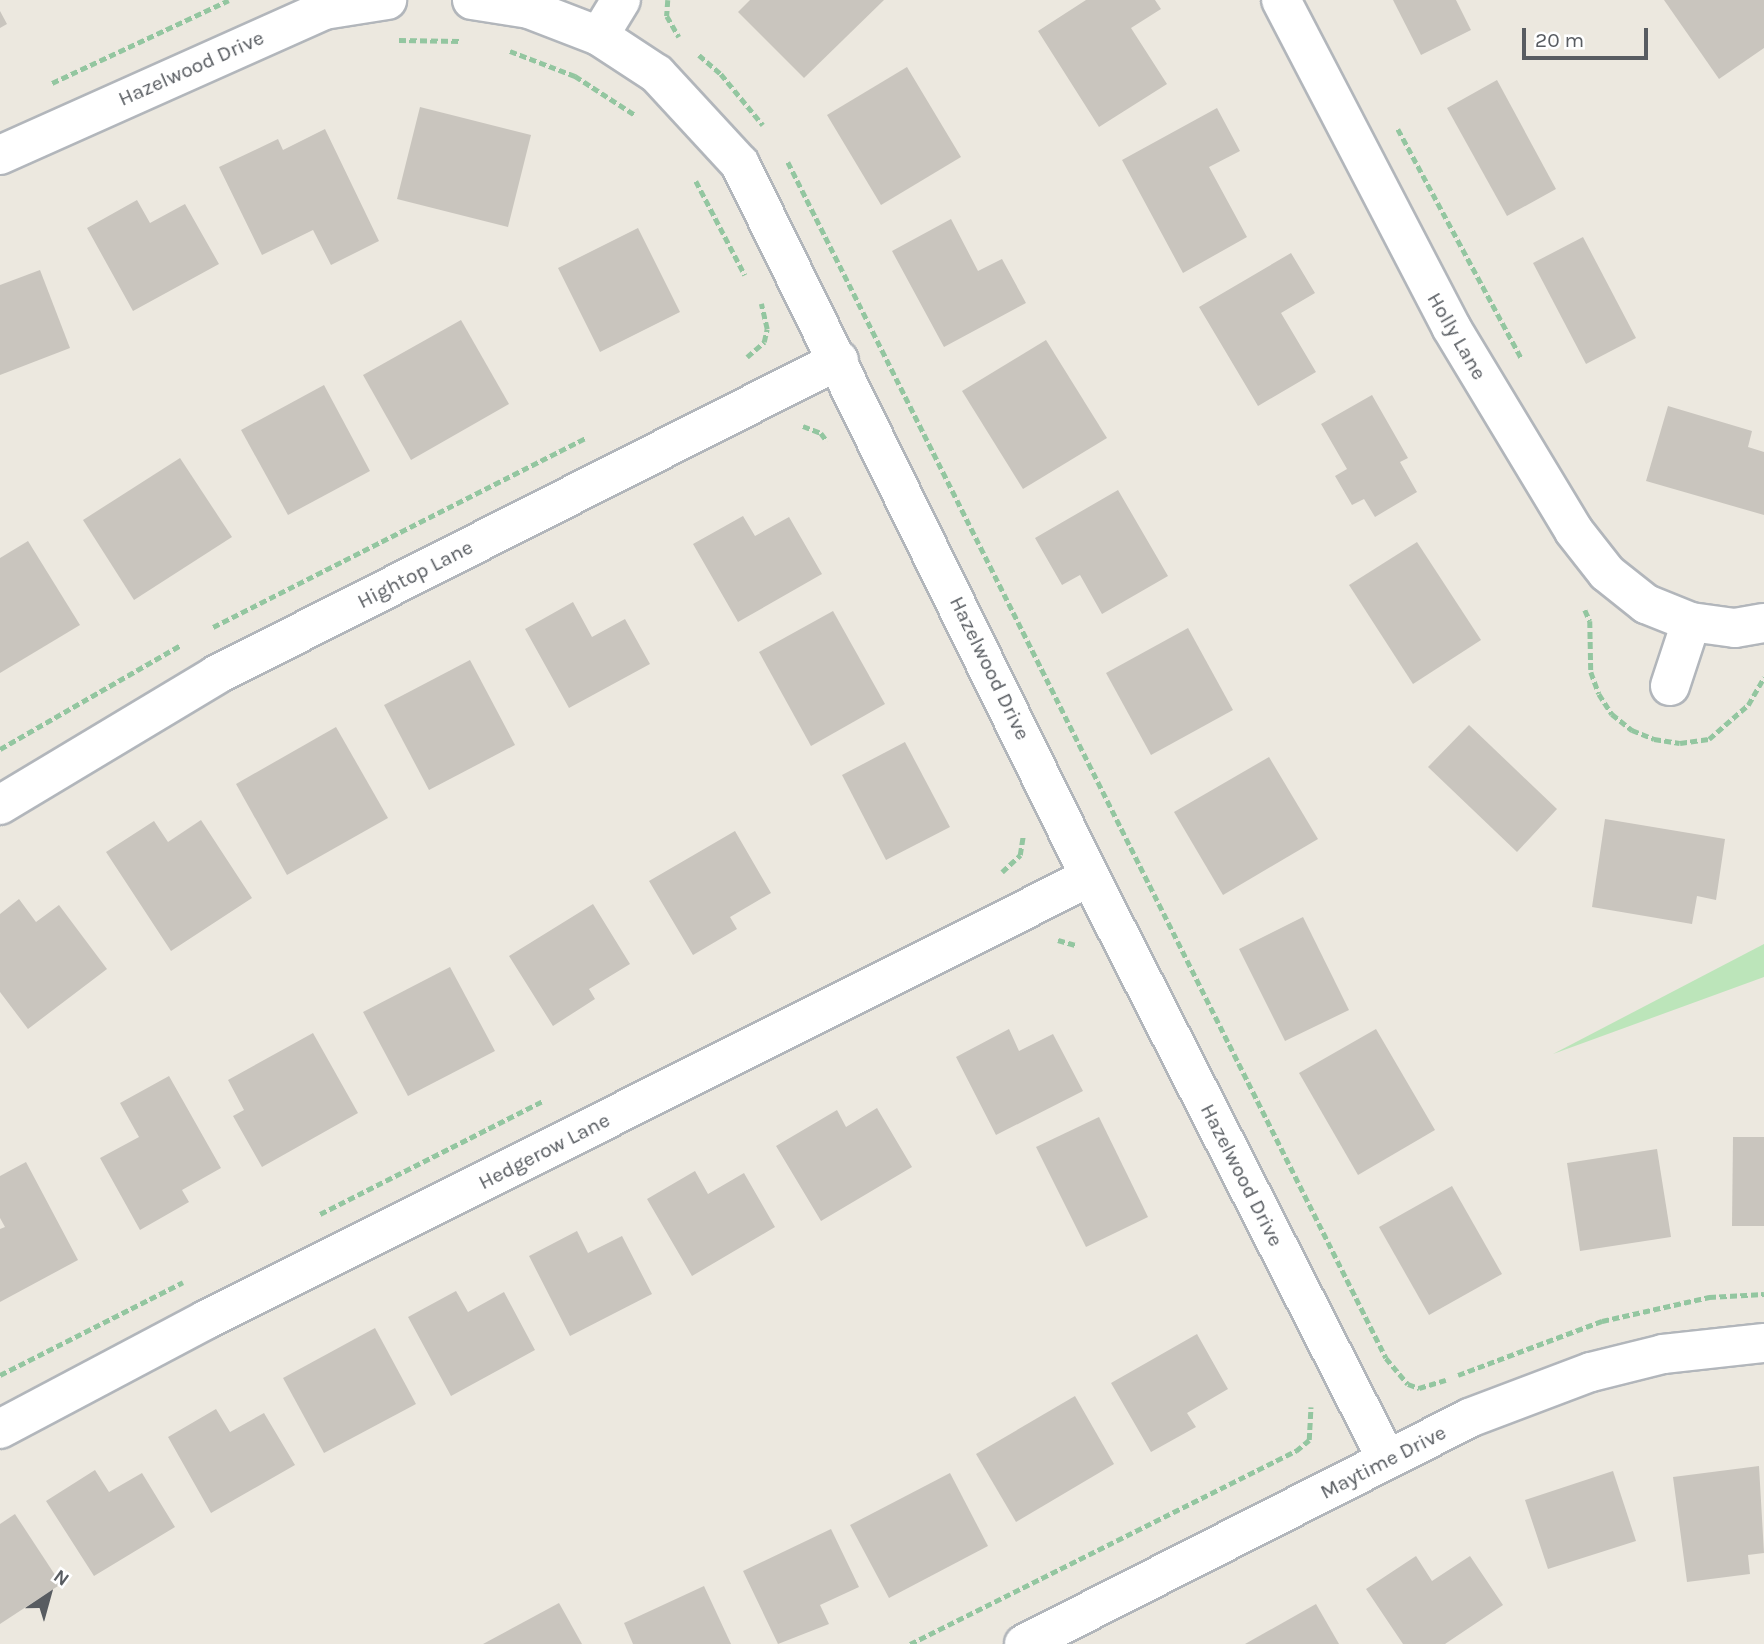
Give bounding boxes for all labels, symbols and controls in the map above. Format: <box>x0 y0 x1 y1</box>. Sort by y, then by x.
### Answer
scale bar <box>1526 14 1652 58</box>
street label: Hazelwood Drive <box>114 25 268 111</box>
text: 20 m <box>1535 28 1584 52</box>
street label: Holly Lane <box>1422 288 1492 384</box>
street label: Hightop Lane <box>353 534 477 614</box>
street label: Hazelwood Drive <box>944 592 1036 744</box>
street label: Hazelwood Drive <box>1195 1099 1289 1251</box>
street label: Hedgerow Lane <box>474 1107 614 1195</box>
street label: Maytime Drive <box>1316 1420 1450 1504</box>
north arrow <box>14 1560 84 1630</box>
text: N <box>49 1565 73 1591</box>

